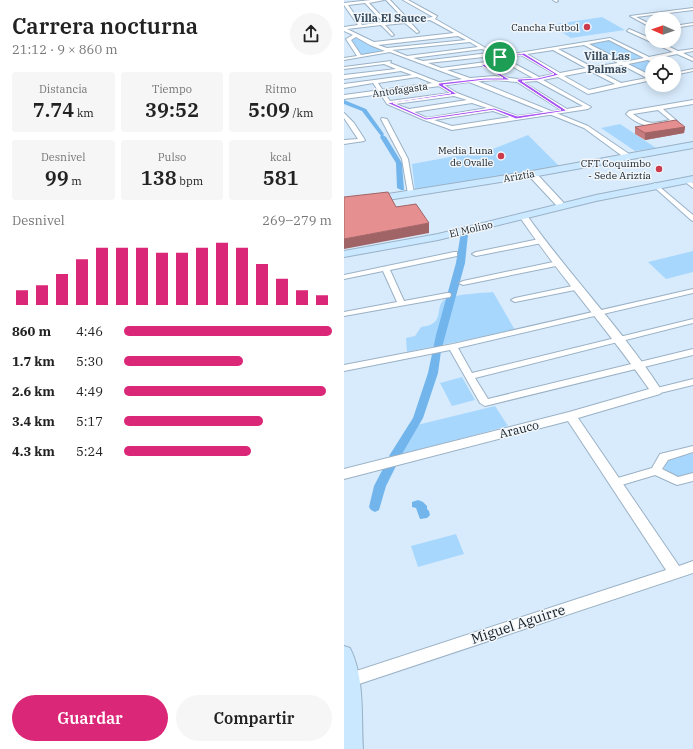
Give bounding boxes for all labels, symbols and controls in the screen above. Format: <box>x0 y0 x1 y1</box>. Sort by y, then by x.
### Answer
text: Carrera nocturna <box>12 11 198 40</box>
district label: Villa El Sauce <box>354 11 426 25</box>
north arrow <box>645 12 681 48</box>
map controls <box>645 12 681 92</box>
button: share <box>290 13 332 55</box>
place label: Cancha Futbol <box>511 21 579 34</box>
marker: Cancha Futbol <box>582 22 592 32</box>
pin <box>483 40 517 74</box>
text: 21:12 · 9 × 860 m <box>12 41 118 58</box>
icon: arrive <box>489 46 511 68</box>
district label: Villa Las Palmas <box>584 49 630 76</box>
button: locate <box>645 56 681 92</box>
street label: Antofagasta <box>371 80 429 100</box>
text: Distancia <box>39 82 88 96</box>
text: Tiempo <box>152 82 192 96</box>
text: Ritmo <box>265 82 296 96</box>
text: 7.74 <box>33 96 74 123</box>
text: 39:52 <box>145 96 199 123</box>
text: 5:09 <box>248 96 290 123</box>
text: km <box>74 106 94 120</box>
text: /km <box>290 106 313 120</box>
place label: Media Luna de Ovalle <box>438 144 494 169</box>
text: Desnivel <box>41 150 86 164</box>
text: Pulso <box>158 150 186 164</box>
text: kcal <box>270 150 291 164</box>
marker: Media Luna de Ovalle <box>496 151 506 161</box>
place label: CFT Coquimbo - Sede Ariztía <box>581 157 652 182</box>
text: 99 <box>45 164 69 191</box>
text: 138 <box>141 164 177 191</box>
text: 581 <box>263 164 299 191</box>
marker: CFT Coquimbo - Sede Ariztía <box>654 164 664 174</box>
street label: Ariztía <box>502 167 536 185</box>
text: m <box>69 174 82 188</box>
text: bpm <box>177 174 203 188</box>
text: Desnivel <box>12 212 65 229</box>
text: 269–279 m <box>262 212 332 229</box>
street label: El Molino <box>448 218 494 240</box>
text: 860 m <box>12 323 51 340</box>
text: 4:46 <box>76 323 103 340</box>
text: 1.7 km <box>12 353 55 370</box>
text: 5:30 <box>76 353 103 370</box>
text: 2.6 km <box>12 383 55 400</box>
text: 4:49 <box>76 383 103 400</box>
text: 3.4 km <box>12 413 55 430</box>
text: 5:17 <box>76 413 103 430</box>
street label: Arauco <box>498 417 541 441</box>
text: 4.3 km <box>12 443 55 460</box>
text: 5:24 <box>76 443 103 460</box>
street label: Miguel Aguirre <box>469 600 567 648</box>
button: Guardar <box>12 695 168 741</box>
button: Compartir <box>176 695 332 741</box>

